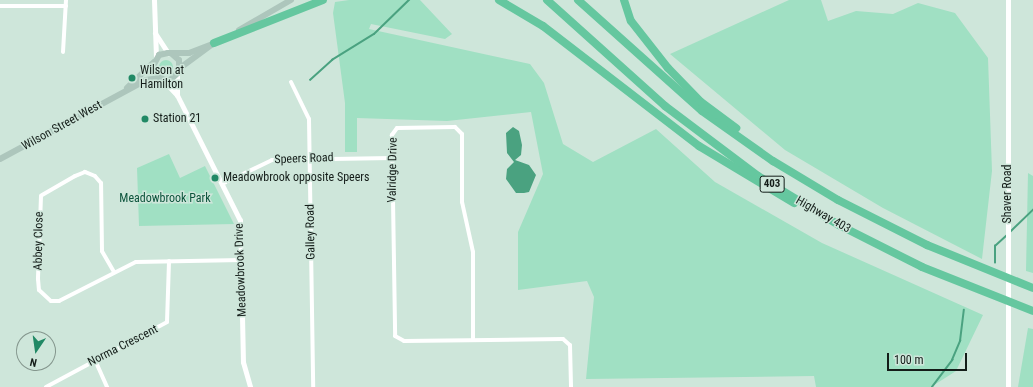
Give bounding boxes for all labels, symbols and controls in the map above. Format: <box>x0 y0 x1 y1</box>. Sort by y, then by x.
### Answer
place label: Wilson at Hamilton <box>140 64 184 92</box>
marker: Wilson at Hamilton <box>127 73 137 83</box>
street label: Wilson Street West <box>20 98 104 154</box>
place label: Station 21 <box>153 112 201 126</box>
marker: Station 21 <box>140 114 150 124</box>
street label: Valridge Drive <box>385 137 401 203</box>
street label: Speers Road <box>274 151 334 167</box>
street label: Shaver Road <box>1001 165 1015 223</box>
place label: Meadowbrook opposite Speers <box>223 171 369 185</box>
marker: Meadowbrook opposite Speers <box>210 173 220 183</box>
road number: 403 <box>759 175 785 193</box>
park label: Meadowbrook Park <box>119 192 211 206</box>
street label: Highway 403 <box>793 194 853 236</box>
street label: Galley Road <box>303 204 319 260</box>
street label: Abbey Close <box>31 212 47 270</box>
street label: Meadowbrook Drive <box>232 223 250 317</box>
street label: Norma Crescent <box>86 322 160 370</box>
north arrow <box>16 331 56 371</box>
scale bar <box>889 345 969 371</box>
text: 100 m <box>894 353 924 367</box>
text: N <box>29 355 38 369</box>

